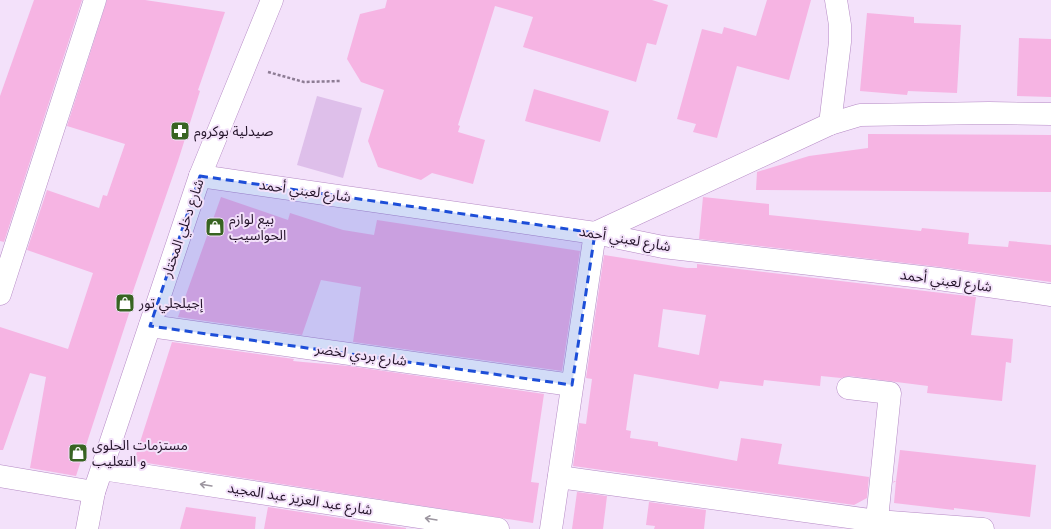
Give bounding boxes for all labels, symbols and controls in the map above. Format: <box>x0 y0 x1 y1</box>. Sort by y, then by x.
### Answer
pharmacy icon: صيدلية بوكروم <box>169 120 191 142</box>
place label: صيدلية بوكروم <box>194 123 274 142</box>
street label: شارع لعبني أحمد <box>258 175 352 208</box>
street label: شارع دخلي المختار <box>158 177 210 281</box>
place label: بيع لوازم الحواسيب <box>229 211 286 244</box>
shop icon: بيع لوازم الحواسيب <box>204 216 226 238</box>
street label: شارع لعبني أحمد <box>578 222 672 258</box>
street label: شارع لعبني أحمد <box>899 265 993 298</box>
shop icon: إجيلجلي تور <box>114 292 136 314</box>
place label: إجيلجلي تور <box>138 295 204 314</box>
street label: شارع بردي لخضر <box>313 340 408 372</box>
place label: مستزمات الحلوى و التعليب <box>92 437 188 470</box>
shop icon: مستزمات الحلوى و التعليب <box>67 442 89 464</box>
street label: شارع عبد العزيز عبد المجيد <box>226 479 374 521</box>
one-way arrow <box>200 481 213 489</box>
one-way arrow <box>425 515 438 523</box>

